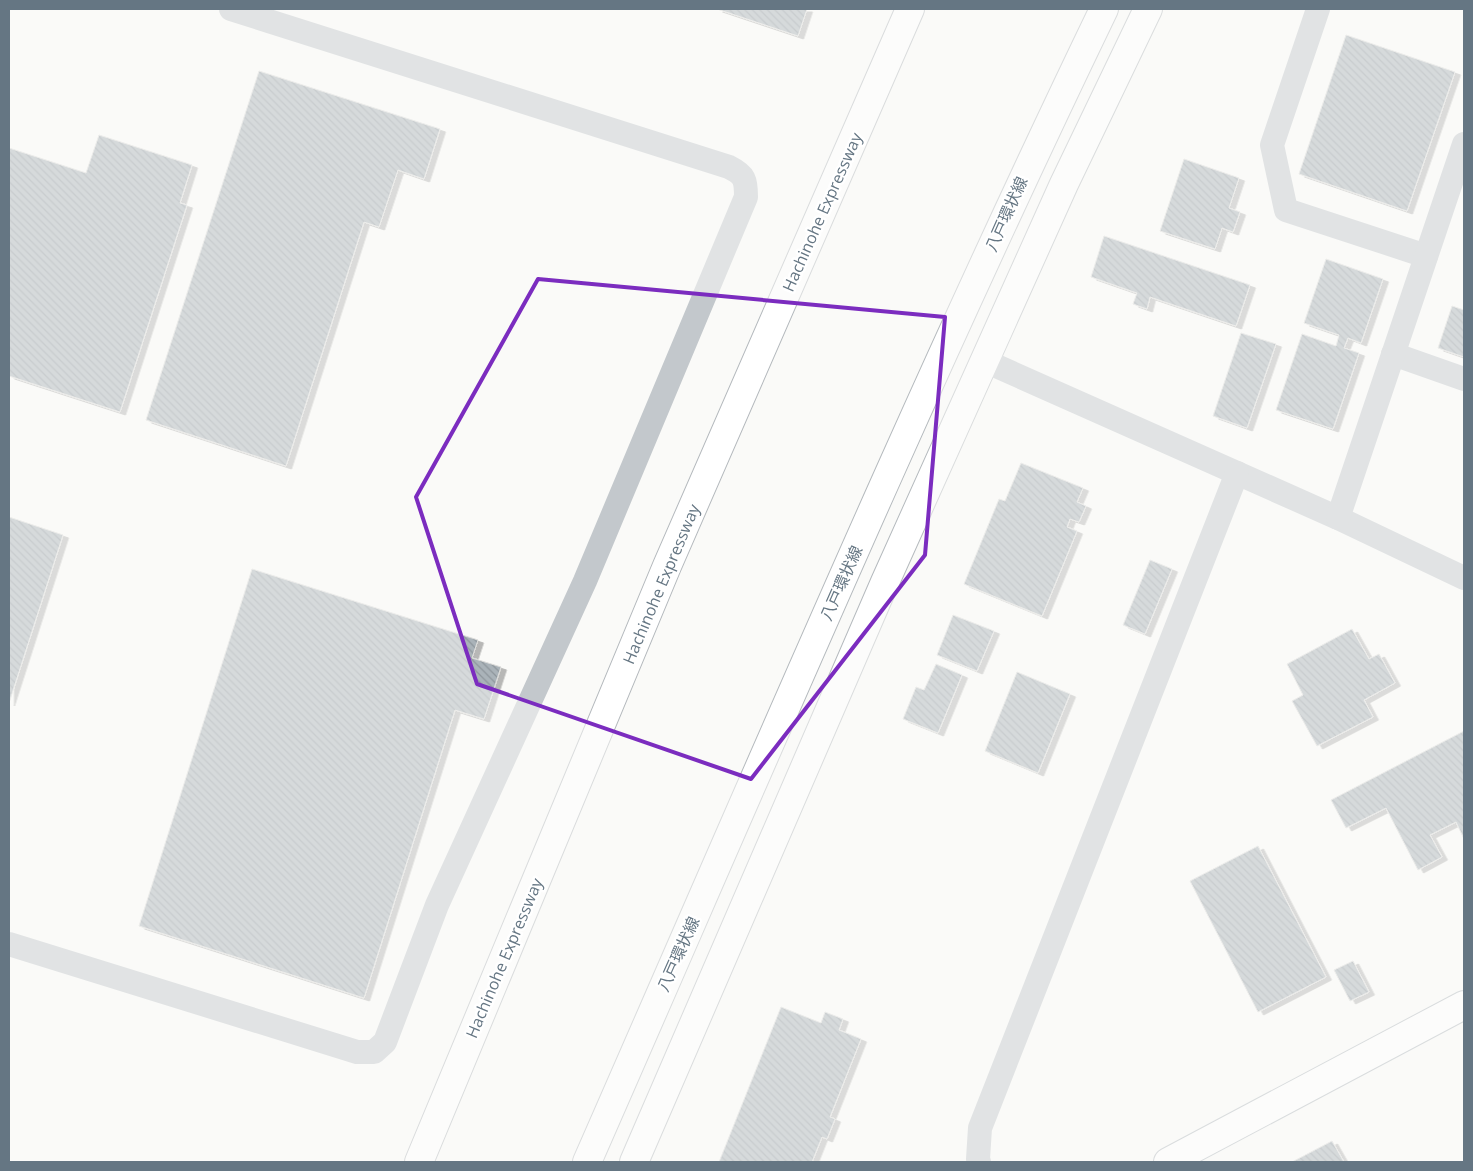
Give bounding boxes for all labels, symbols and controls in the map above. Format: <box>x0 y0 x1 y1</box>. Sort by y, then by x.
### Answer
street label: Hachinohe Expressway <box>777 128 867 295</box>
street label: 八戸環状線 <box>980 173 1032 255</box>
street label: Hachinohe Expressway <box>617 500 705 667</box>
street label: 八戸環状線 <box>815 542 867 624</box>
street label: Hachinohe Expressway <box>460 874 548 1041</box>
street label: 八戸環状線 <box>652 913 704 995</box>

